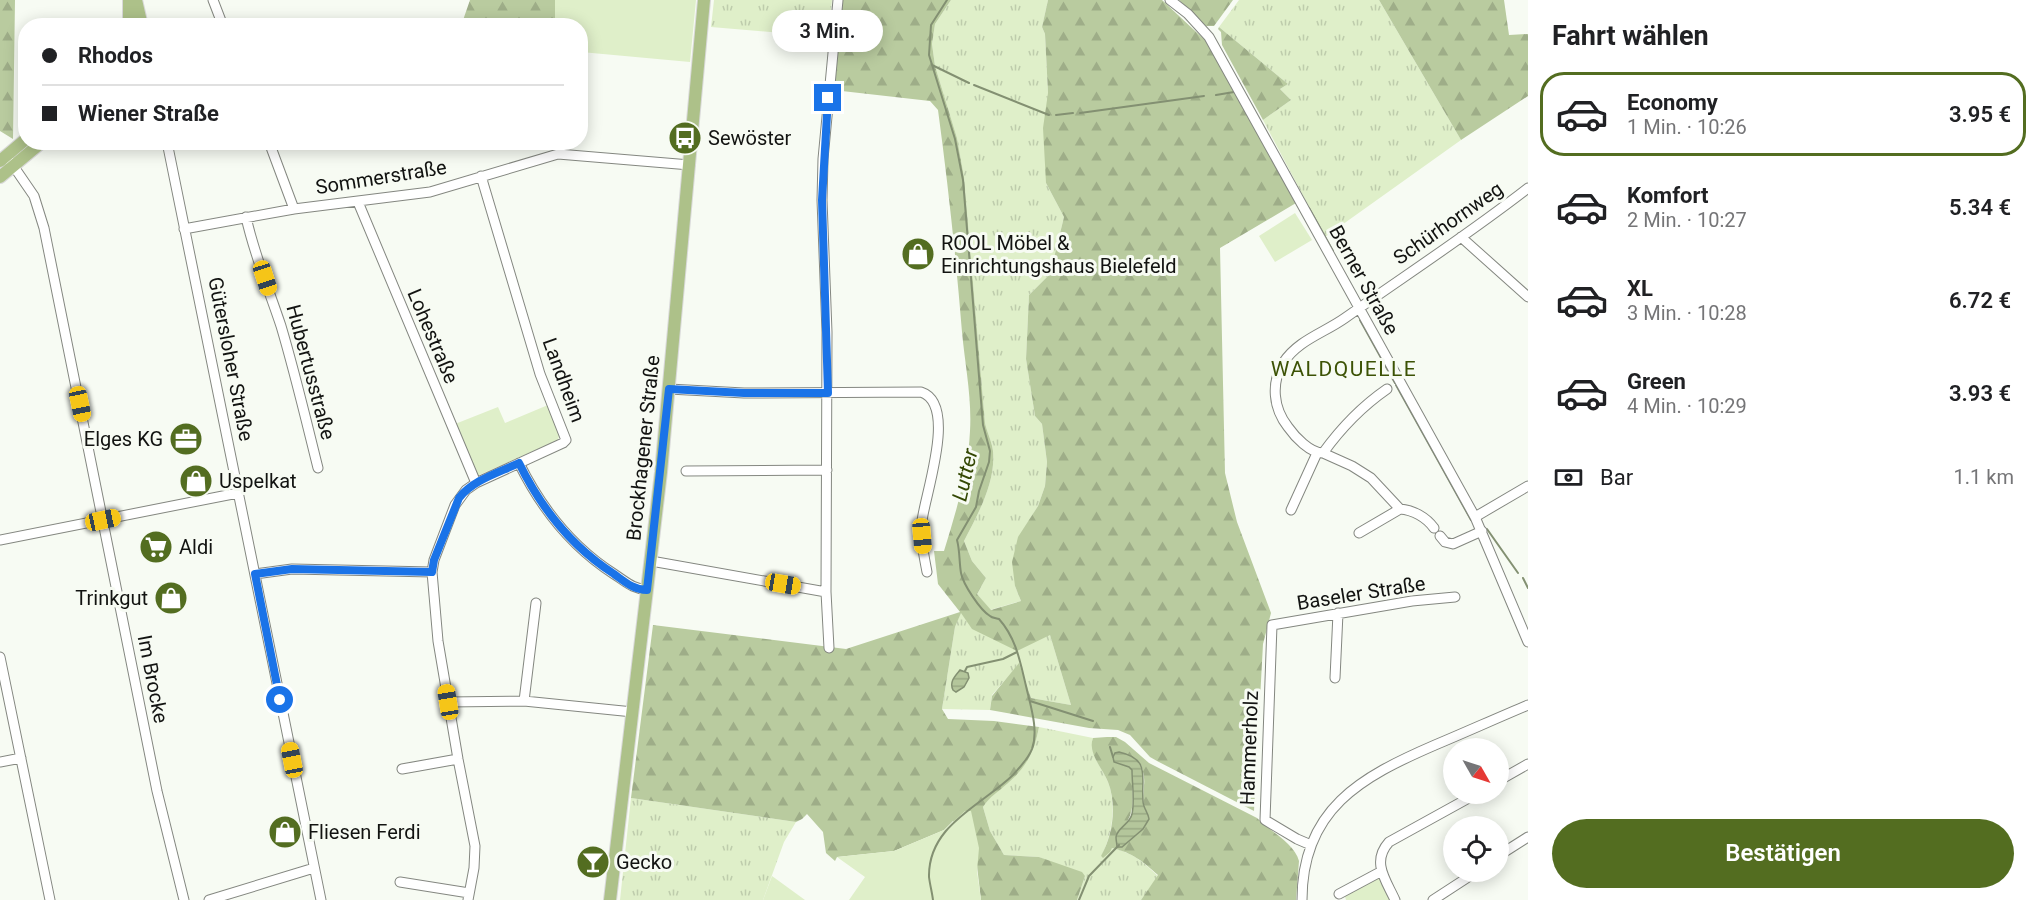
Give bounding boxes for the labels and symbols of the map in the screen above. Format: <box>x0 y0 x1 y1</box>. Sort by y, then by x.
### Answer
callout: 3 Min. <box>772 11 884 53</box>
route end <box>814 84 841 111</box>
bus stop icon: Sewöster <box>667 120 703 156</box>
place label: Sewöster <box>708 126 791 150</box>
street label: Sommerstraße <box>314 155 448 199</box>
street label: Schürhornweg <box>1389 176 1507 270</box>
street label: Berner Straße <box>1324 221 1404 339</box>
place label: ROOL Möbel & Einrichtungshaus Bielefeld <box>941 231 1177 278</box>
shop icon: ROOL Möbel & Einrichtungshaus Bielefeld <box>900 236 936 272</box>
car <box>251 258 279 298</box>
street label: Gütersloher Straße <box>203 275 259 443</box>
street label: Lohestraße <box>402 285 464 387</box>
street label: Hubertusstraße <box>281 302 341 442</box>
street label: Landheim <box>538 335 590 425</box>
street label: Brockhagener Straße <box>621 354 665 542</box>
district label: WALDQUELLE <box>1271 357 1417 381</box>
car <box>67 385 93 423</box>
office icon: Elges KG <box>168 421 204 457</box>
place label: Elges KG <box>84 427 163 451</box>
water label: Lutter <box>947 446 983 503</box>
shop icon: Uspelkat <box>178 463 214 499</box>
place label: Uspelkat <box>219 469 297 493</box>
car <box>84 507 122 533</box>
car <box>911 517 933 555</box>
supermarket icon: Aldi <box>138 529 174 565</box>
place label: Aldi <box>179 535 213 559</box>
street label: Baseler Straße <box>1295 571 1427 615</box>
car <box>764 572 802 596</box>
shop icon: Trinkgut <box>153 580 189 616</box>
place label: Trinkgut <box>75 586 148 610</box>
street label: Im Brocke <box>133 633 173 725</box>
car <box>436 683 460 721</box>
route start <box>266 686 293 713</box>
street label: Hammerholz <box>1235 690 1263 806</box>
north arrow <box>1443 738 1509 804</box>
car <box>280 741 304 779</box>
shop icon: Fliesen Ferdi <box>267 814 303 850</box>
place label: Fliesen Ferdi <box>308 820 421 844</box>
bar icon: Gecko <box>575 844 611 880</box>
place label: Gecko <box>616 850 672 874</box>

